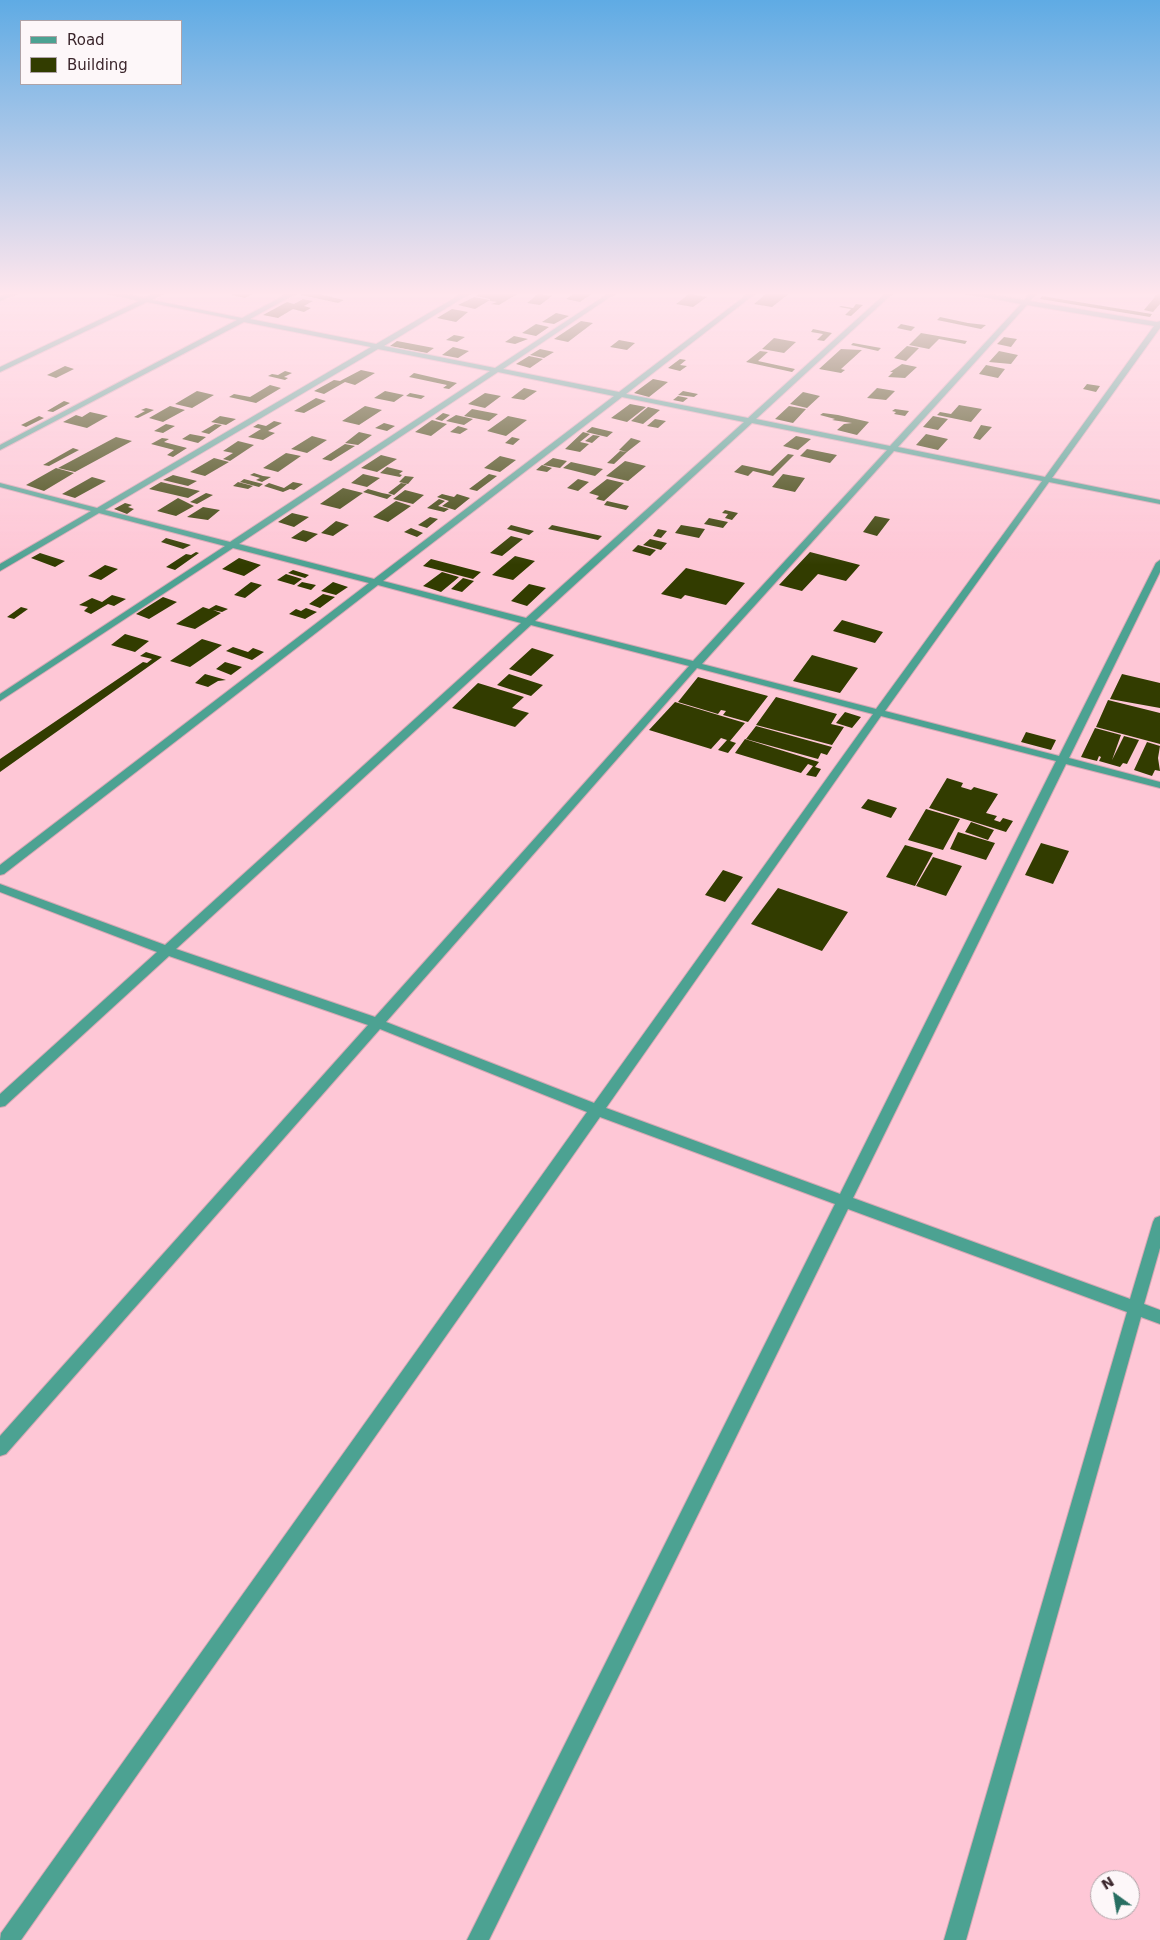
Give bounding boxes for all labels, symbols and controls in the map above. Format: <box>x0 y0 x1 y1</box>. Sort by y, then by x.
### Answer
legend <box>20 20 182 85</box>
text: Road <box>67 31 105 49</box>
text: Building <box>67 56 128 74</box>
north arrow <box>1090 1870 1140 1920</box>
text: N <box>1098 1873 1117 1893</box>

